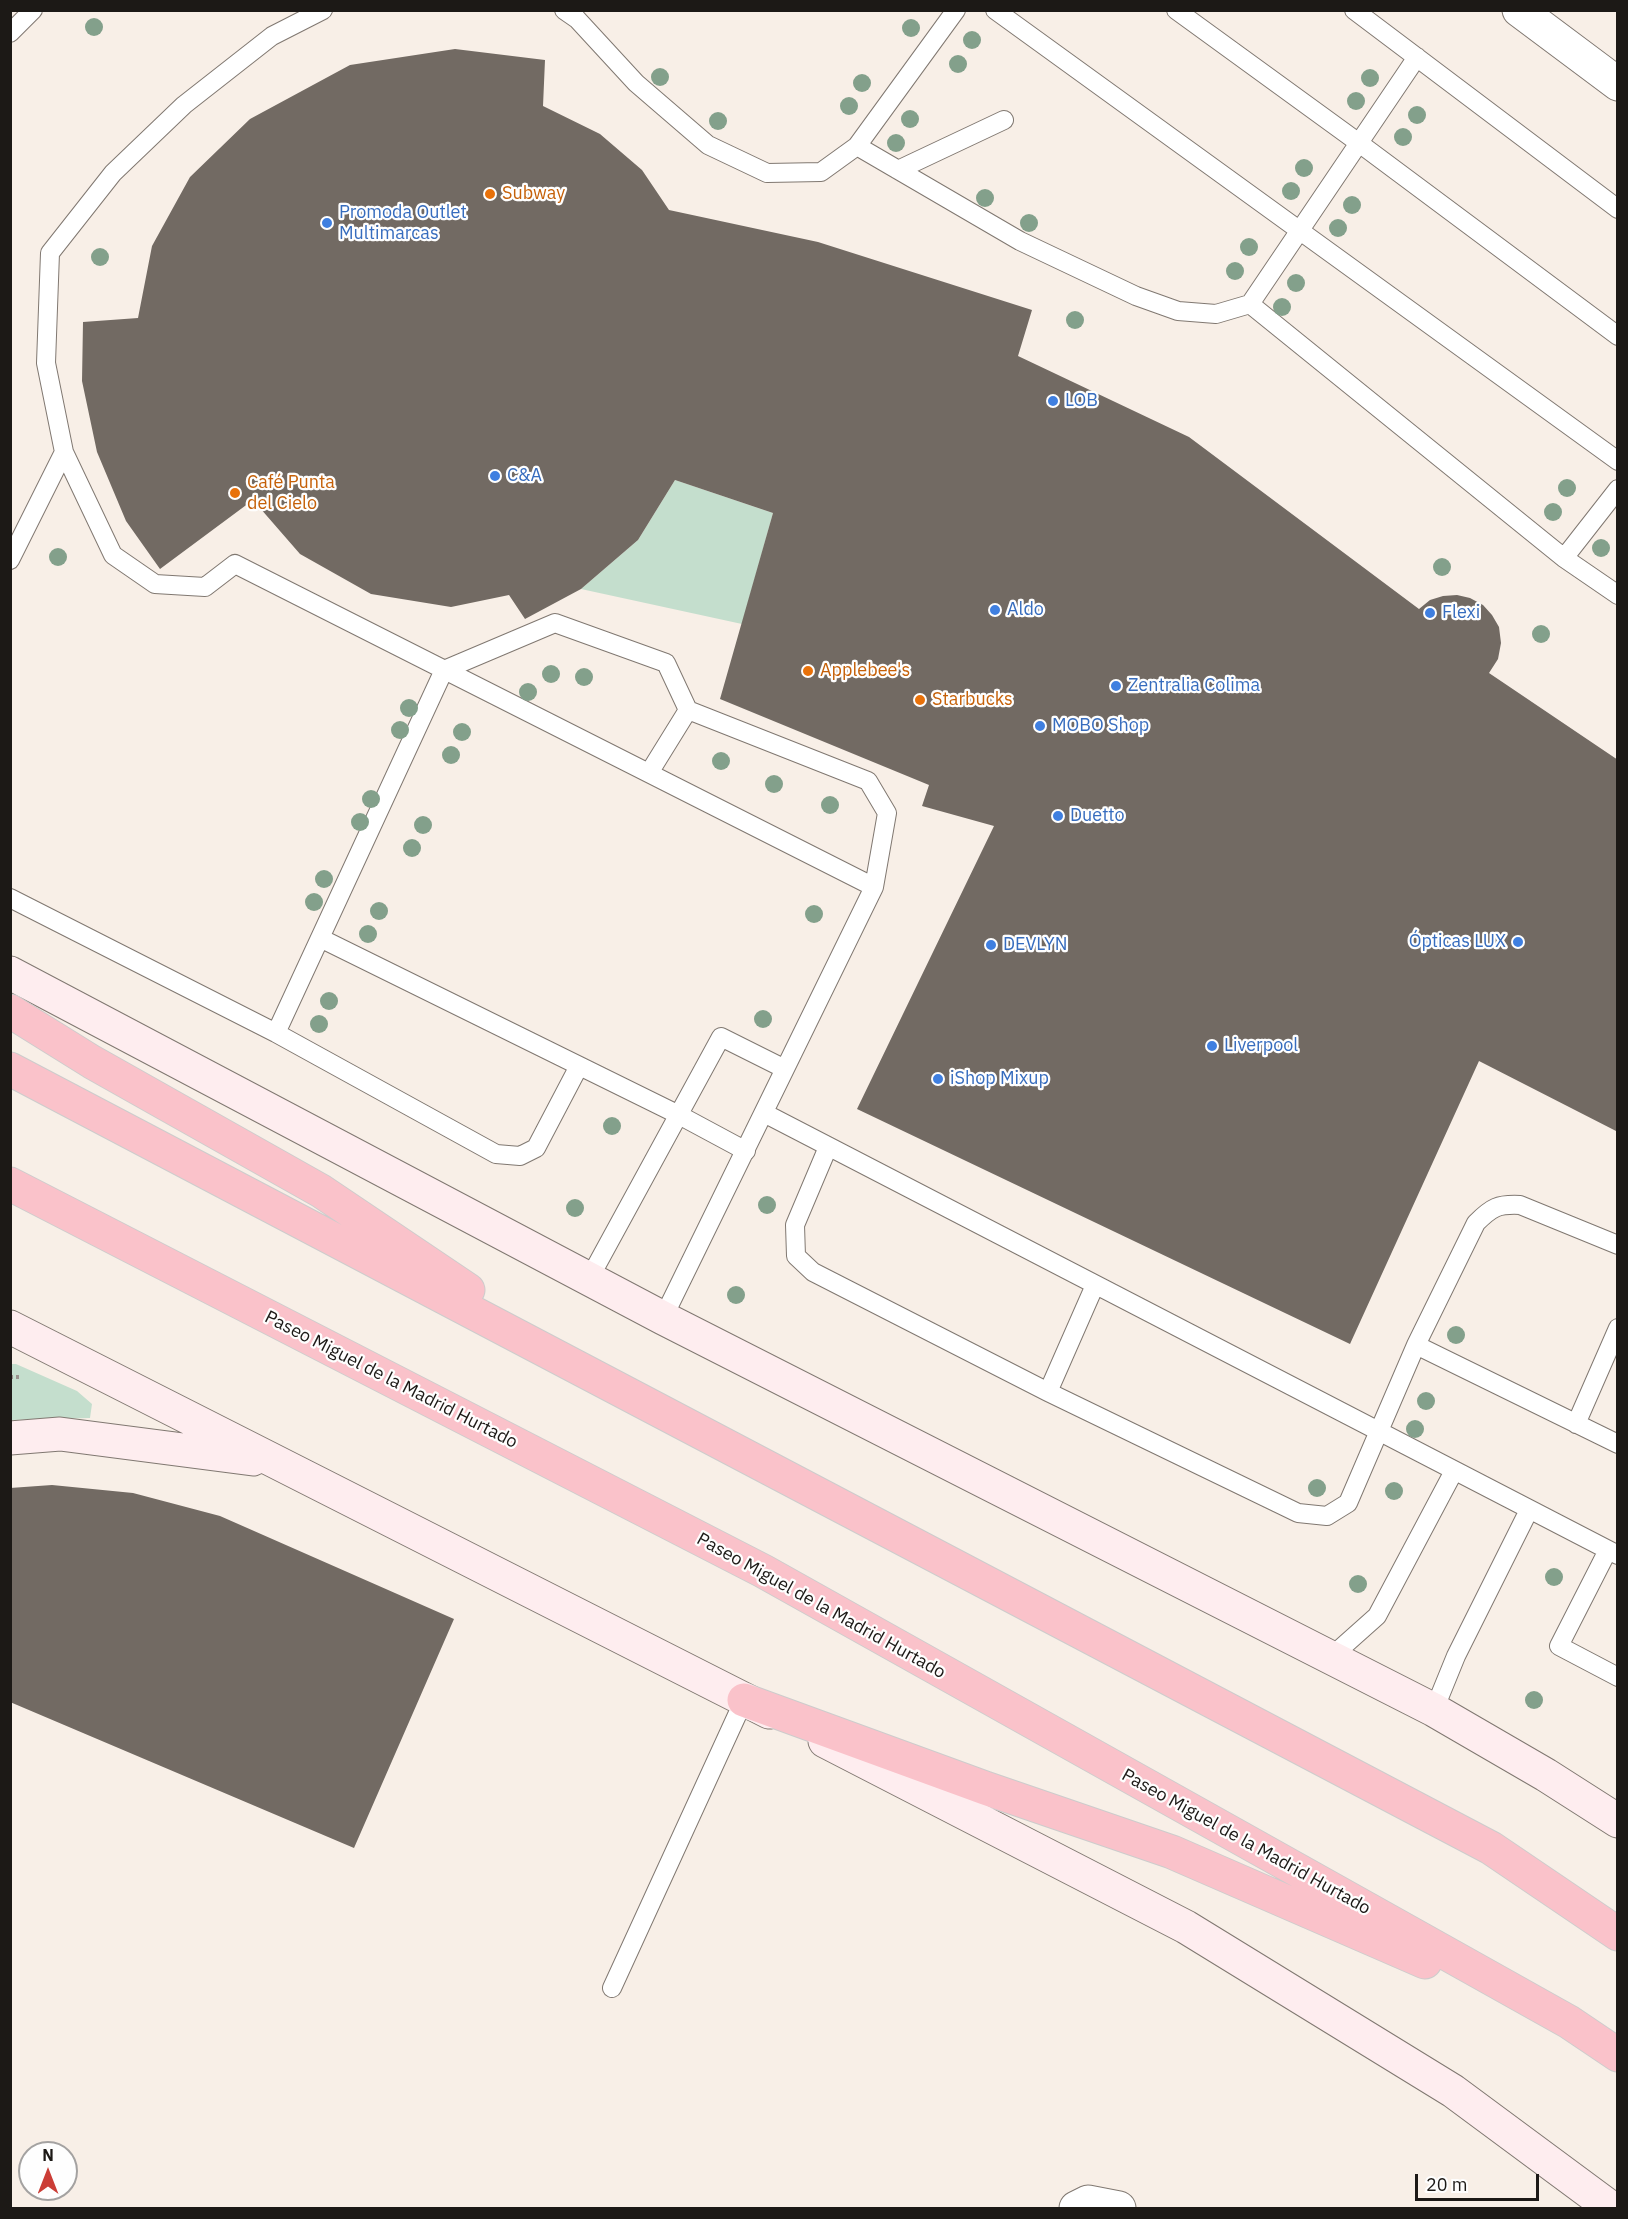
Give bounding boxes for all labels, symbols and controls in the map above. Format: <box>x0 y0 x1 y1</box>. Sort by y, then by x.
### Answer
place label: Subway <box>502 183 565 205</box>
marker: Subway <box>483 187 497 201</box>
place label: Promoda Outlet Multimarcas <box>339 202 467 244</box>
marker: Promoda Outlet Multimarcas <box>320 216 334 230</box>
place label: LOB <box>1065 390 1098 412</box>
marker: LOB <box>1046 394 1060 408</box>
place label: C&A <box>507 465 542 487</box>
marker: C&A <box>488 469 502 483</box>
place label: Café Punta del Cielo <box>247 472 335 514</box>
marker: Café Punta del Cielo <box>228 486 242 500</box>
place label: Aldo <box>1007 599 1044 621</box>
place label: Flexi <box>1442 602 1480 624</box>
marker: Aldo <box>988 603 1002 617</box>
marker: Flexi <box>1423 606 1437 620</box>
place label: Applebee's <box>820 660 910 682</box>
marker: Applebee's <box>801 664 815 678</box>
place label: Zentralia Colima <box>1128 675 1260 697</box>
marker: Zentralia Colima <box>1109 679 1123 693</box>
place label: Starbucks <box>932 689 1013 711</box>
marker: Starbucks <box>913 693 927 707</box>
place label: MOBO Shop <box>1052 715 1149 737</box>
marker: MOBO Shop <box>1033 719 1047 733</box>
place label: Duetto <box>1070 805 1125 827</box>
marker: Duetto <box>1051 809 1065 823</box>
place label: Ópticas LUX <box>1409 931 1506 953</box>
place label: DEVLYN <box>1003 934 1067 956</box>
marker: Ópticas LUX <box>1511 935 1525 949</box>
marker: DEVLYN <box>984 938 998 952</box>
place label: Liverpool <box>1224 1035 1298 1057</box>
marker: Liverpool <box>1205 1039 1219 1053</box>
place label: iShop Mixup <box>950 1068 1049 1090</box>
marker: iShop Mixup <box>931 1072 945 1086</box>
street label: Paseo Miguel de la Madrid Hurtado <box>261 1307 521 1453</box>
street label: Paseo Miguel de la Madrid Hurtado <box>693 1528 949 1684</box>
street label: Paseo Miguel de la Madrid Hurtado <box>1118 1764 1374 1920</box>
north arrow <box>18 2141 78 2201</box>
text: N <box>42 2145 54 2165</box>
scale bar <box>1418 2162 1542 2200</box>
text: 20 m <box>1426 2173 1468 2196</box>

